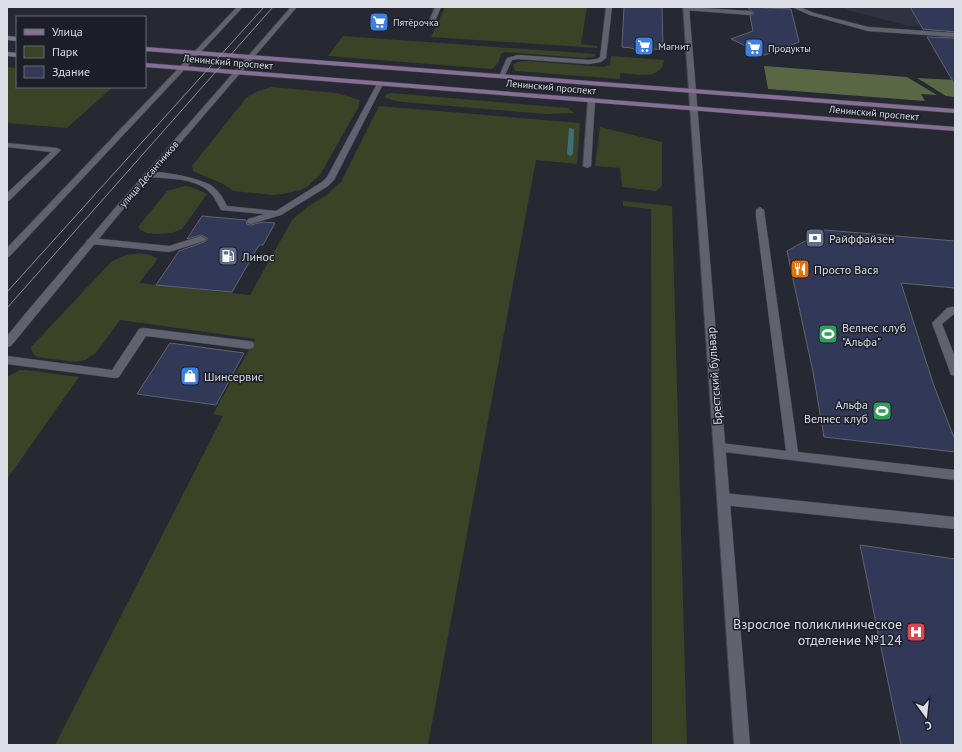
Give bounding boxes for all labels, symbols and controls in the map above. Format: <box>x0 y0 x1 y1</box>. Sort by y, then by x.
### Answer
supermarket icon: Пятёрочка <box>368 11 390 33</box>
legend <box>16 16 146 88</box>
place label: Пятёрочка <box>393 16 439 29</box>
text: Улица <box>52 24 83 39</box>
supermarket icon: Магнит <box>633 35 655 57</box>
supermarket icon: Продукты <box>743 37 765 59</box>
place label: Магнит <box>658 40 689 53</box>
place label: Продукты <box>768 42 811 55</box>
text: Парк <box>52 44 78 59</box>
street label: Ленинский проспект <box>181 52 274 72</box>
text: Здание <box>52 64 90 79</box>
street label: Ленинский проспект <box>504 77 597 97</box>
street label: Ленинский проспект <box>827 103 920 123</box>
street label: улица Десантников <box>117 138 181 210</box>
bank icon: Райффайзен <box>804 227 826 249</box>
place label: Райффайзен <box>829 231 895 246</box>
fuel station icon: Линос <box>217 245 239 267</box>
place label: Линос <box>241 249 275 264</box>
restaurant icon: Просто Вася <box>789 258 811 280</box>
place label: Просто Вася <box>814 262 878 277</box>
place label: Велнес клуб "Альфа" <box>842 320 906 349</box>
sports icon: Велнес клуб "Альфа" <box>817 323 839 345</box>
street label: Брестский бульвар <box>703 327 725 425</box>
shop icon: Шинсервис <box>179 365 201 387</box>
place label: Шинсервис <box>204 369 264 384</box>
place label: Альфа Велнес клуб <box>804 397 868 426</box>
sports icon: Альфа Велнес клуб <box>871 400 893 422</box>
place label: Взрослое поликлиническое отделение №124 <box>733 615 902 649</box>
hospital icon: Взрослое поликлиническое отделение №124 <box>905 621 927 643</box>
north arrow <box>906 696 946 736</box>
text: С <box>924 718 933 733</box>

